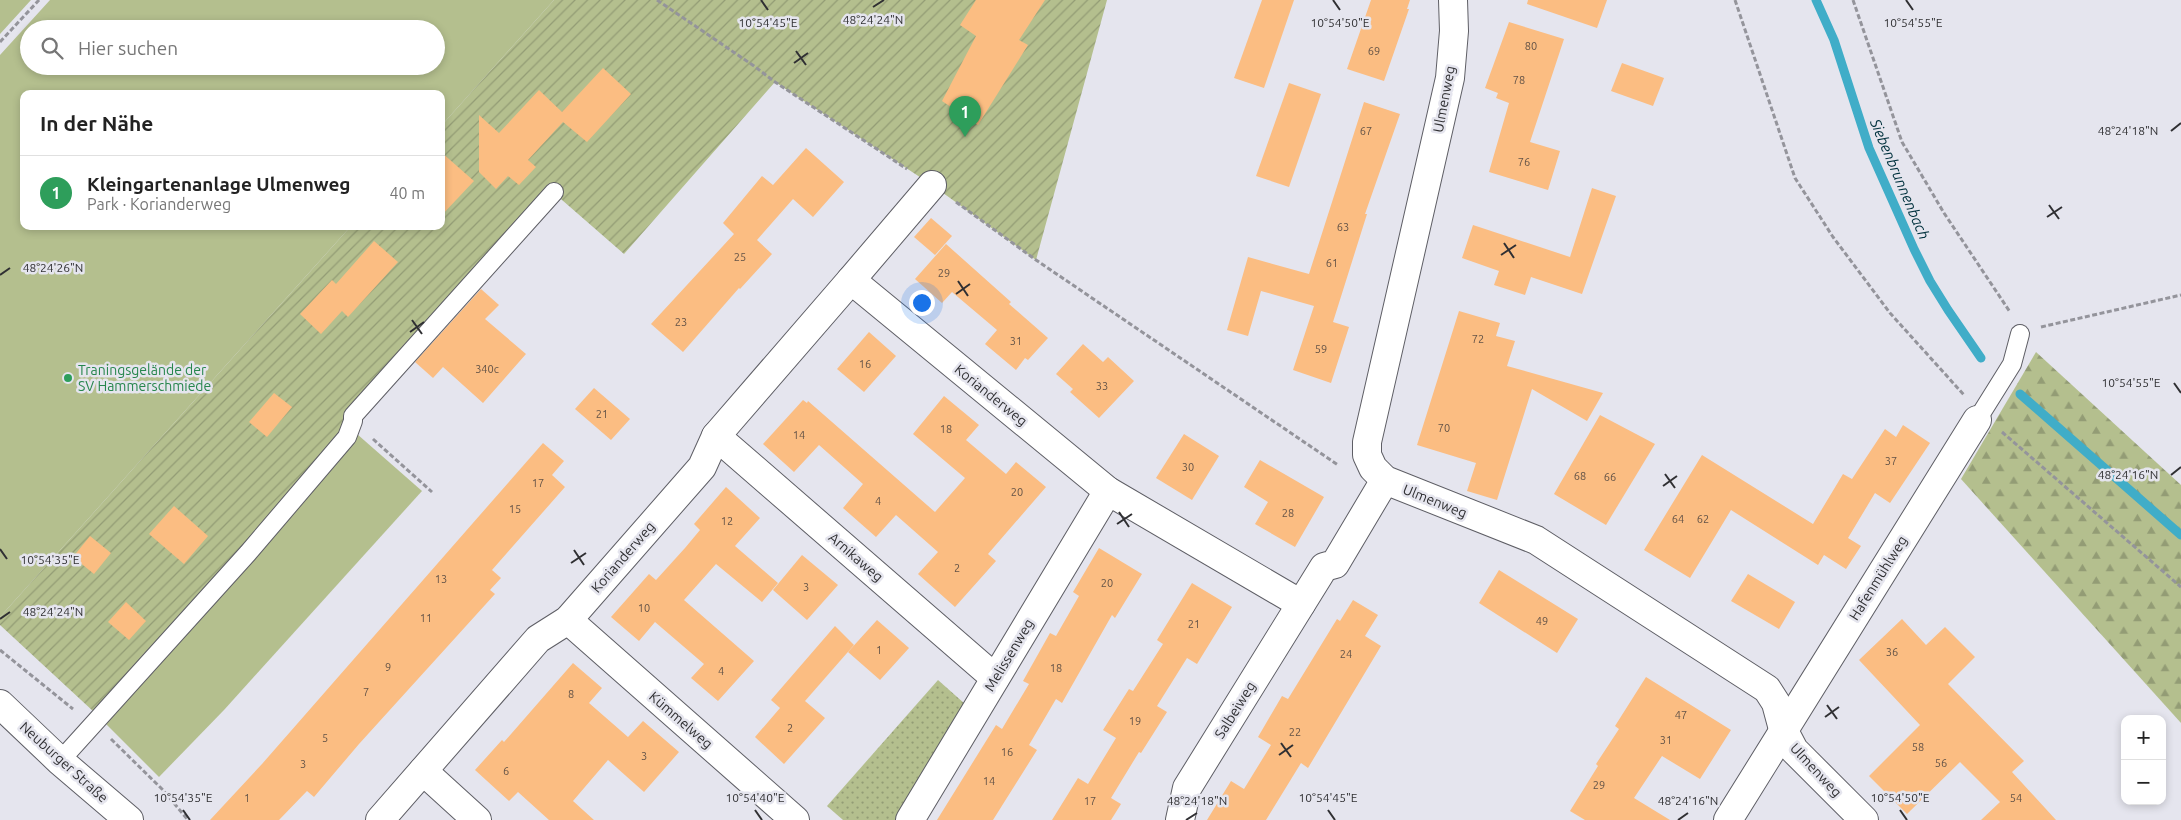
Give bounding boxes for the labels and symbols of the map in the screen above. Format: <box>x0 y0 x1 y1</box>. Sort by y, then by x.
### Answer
text: 48°24'24"N <box>843 13 903 26</box>
text: 10°54'45"E <box>739 16 798 29</box>
text: 10°54'50"E <box>1311 16 1370 29</box>
text: 10°54'55"E <box>1884 16 1943 29</box>
house number: 80 <box>1525 40 1537 52</box>
house number: 69 <box>1368 45 1380 57</box>
street label: Ulmenweg <box>1430 64 1458 134</box>
house number: 78 <box>1513 74 1525 86</box>
pin: 1 <box>949 96 981 137</box>
water label: Siebenbrunnenbach <box>1867 115 1933 242</box>
text: 48°24'18"N <box>2098 124 2158 137</box>
house number: 67 <box>1360 125 1372 137</box>
house number: 76 <box>1518 156 1530 168</box>
house number: 63 <box>1337 221 1349 233</box>
house number: 25 <box>734 251 746 263</box>
house number: 61 <box>1326 257 1338 269</box>
text: 48°24'26"N <box>23 261 83 274</box>
house number: 29 <box>938 267 950 279</box>
your location <box>909 290 935 316</box>
house number: 23 <box>675 316 687 328</box>
house number: 72 <box>1472 333 1484 345</box>
house number: 31 <box>1010 335 1022 347</box>
house number: 59 <box>1315 343 1327 355</box>
house number: 16 <box>859 358 871 370</box>
street label: Korianderweg <box>952 361 1030 429</box>
place label: Traningsgelände der SV Hammerschmiede <box>78 362 211 394</box>
house number: 340c <box>475 363 499 375</box>
marker: Traningsgelände der SV Hammerschmiede <box>62 372 74 384</box>
text: 10°54'55"E <box>2102 376 2161 389</box>
house number: 33 <box>1096 380 1108 392</box>
house number: 21 <box>596 408 608 420</box>
house number: 70 <box>1438 422 1450 434</box>
house number: 18 <box>940 423 952 435</box>
house number: 14 <box>793 429 805 441</box>
house number: 37 <box>1885 455 1897 467</box>
house number: 30 <box>1182 461 1194 473</box>
text: 48°24'16"N <box>2098 468 2158 481</box>
house number: 68 <box>1574 470 1586 482</box>
house number: 66 <box>1604 471 1616 483</box>
house number: 17 <box>532 477 544 489</box>
street label: Ulmenweg <box>1401 481 1469 521</box>
house number: 20 <box>1011 486 1023 498</box>
house number: 4 <box>875 495 881 507</box>
house number: 15 <box>509 503 521 515</box>
house number: 28 <box>1282 507 1294 519</box>
house number: 64 <box>1672 513 1684 525</box>
house number: 62 <box>1697 513 1709 525</box>
house number: 12 <box>721 515 733 527</box>
street label: Korianderweg <box>588 518 658 596</box>
street label: Arnikaweg <box>826 529 886 585</box>
street label: Hafenmühlweg <box>1846 533 1910 623</box>
text: 10°54'35"E <box>21 553 80 566</box>
house number: 2 <box>954 562 960 574</box>
house number: 13 <box>435 573 447 585</box>
house number: 20 <box>1101 577 1113 589</box>
house number: 3 <box>803 581 809 593</box>
house number: 10 <box>638 602 650 614</box>
text: 48°24'24"N <box>23 605 83 618</box>
house number: 11 <box>420 612 432 624</box>
house number: 49 <box>1536 615 1548 627</box>
street label: Melissenweg <box>981 616 1037 694</box>
house number: 21 <box>1188 618 1200 630</box>
house number: 1 <box>876 644 882 656</box>
house number: 36 <box>1886 646 1898 658</box>
house number: 24 <box>1340 648 1352 660</box>
house number: 9 <box>385 661 391 673</box>
house number: 18 <box>1050 662 1062 674</box>
house number: 4 <box>718 665 724 677</box>
street label: Salbeiweg <box>1211 679 1259 741</box>
house number: 7 <box>363 686 369 698</box>
house number: 8 <box>568 688 574 700</box>
street label: Kümmelweg <box>646 688 716 752</box>
house number: 47 <box>1675 709 1687 721</box>
house number: 19 <box>1129 715 1141 727</box>
street label: Neuburger Straße <box>17 718 111 806</box>
house number: 2 <box>787 722 793 734</box>
house number: 22 <box>1289 726 1301 738</box>
house number: 5 <box>322 732 328 744</box>
house number: 31 <box>1660 734 1672 746</box>
street label: Ulmenweg <box>1787 740 1845 800</box>
house number: 58 <box>1912 741 1924 753</box>
house number: 16 <box>1001 746 1013 758</box>
house number: 3 <box>641 750 647 762</box>
house number: 56 <box>1935 757 1947 769</box>
house number: 3 <box>300 758 306 770</box>
house number: 6 <box>503 765 509 777</box>
house number: 14 <box>983 775 995 787</box>
house number: 29 <box>1593 779 1605 791</box>
text: 10°54'35"E <box>154 791 213 804</box>
text: 10°54'40"E <box>726 791 785 804</box>
text: 10°54'45"E <box>1299 791 1358 804</box>
text: 10°54'50"E <box>1871 791 1930 804</box>
house number: 1 <box>244 792 250 804</box>
house number: 54 <box>2010 792 2022 804</box>
text: 48°24'18"N <box>1167 794 1227 807</box>
text: 48°24'16"N <box>1658 794 1718 807</box>
house number: 17 <box>1084 795 1096 807</box>

